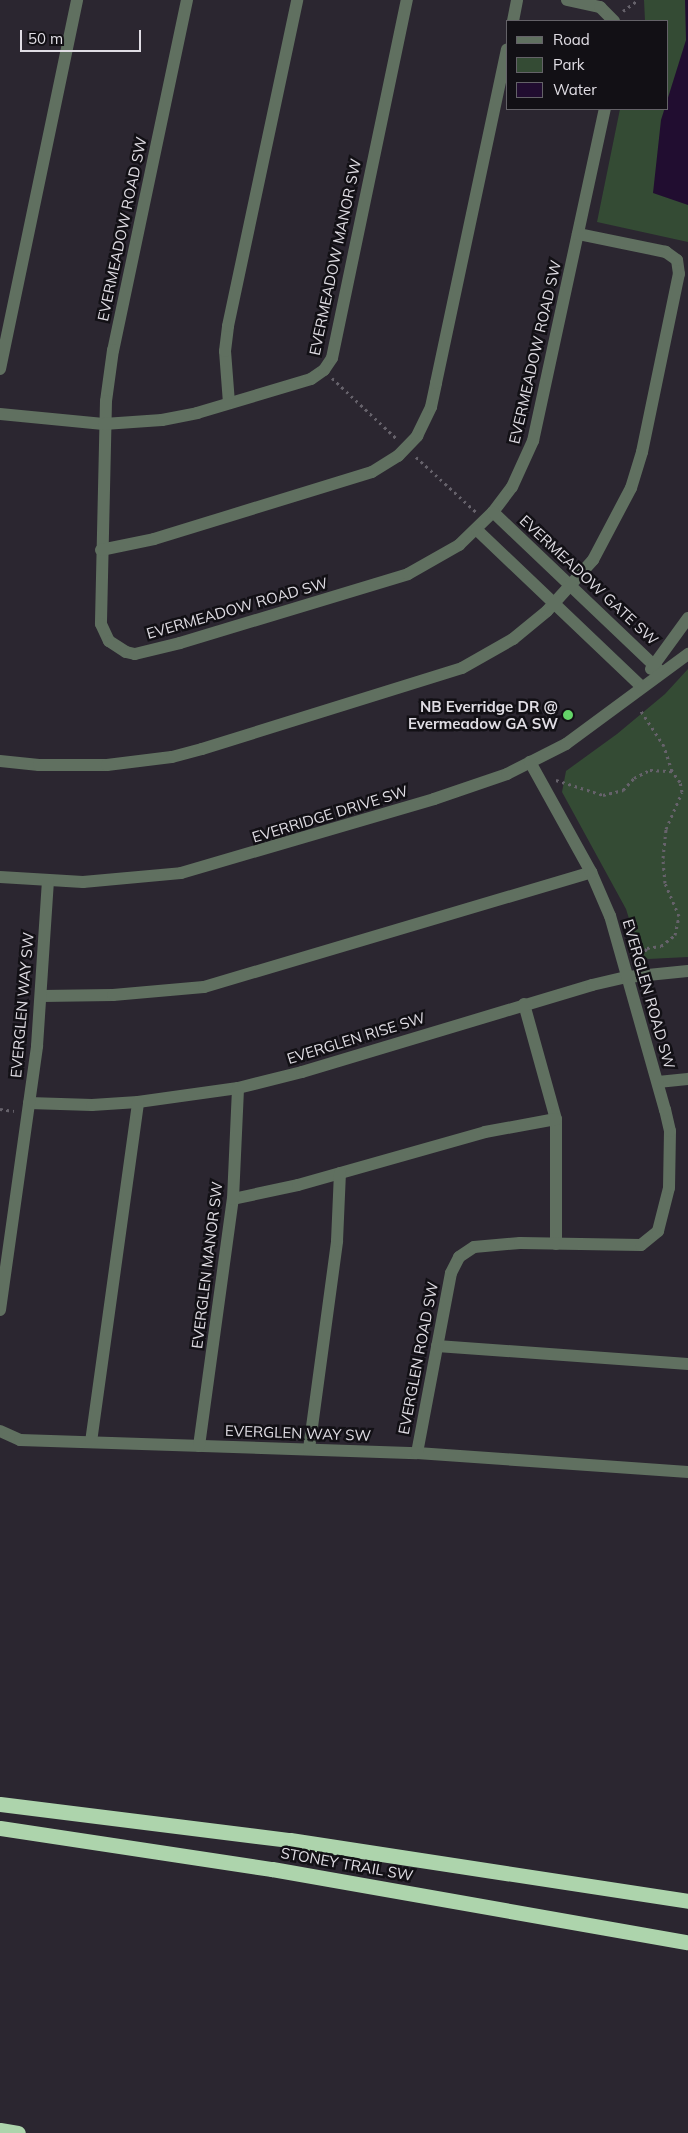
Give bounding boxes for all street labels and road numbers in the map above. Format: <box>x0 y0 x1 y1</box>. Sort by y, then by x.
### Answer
street label: EVERMEADOW ROAD SW <box>94 135 150 323</box>
street label: EVERMEADOW MANOR SW <box>305 157 365 357</box>
street label: EVERMEADOW ROAD SW <box>505 259 565 445</box>
street label: EVERMEADOW GATE SW <box>516 511 662 649</box>
street label: EVERMEADOW ROAD SW <box>144 573 330 643</box>
street label: EVERRIDGE DRIVE SW <box>250 782 410 846</box>
street label: EVERGLEN ROAD SW <box>619 917 679 1071</box>
street label: EVERGLEN WAY SW <box>7 931 37 1079</box>
street label: EVERGLEN RISE SW <box>285 1008 427 1068</box>
street label: EVERGLEN MANOR SW <box>188 1180 226 1350</box>
street label: EVERGLEN ROAD SW <box>394 1280 442 1436</box>
street label: EVERGLEN WAY SW <box>225 1421 371 1445</box>
street label: STONEY TRAIL SW <box>279 1843 415 1885</box>

